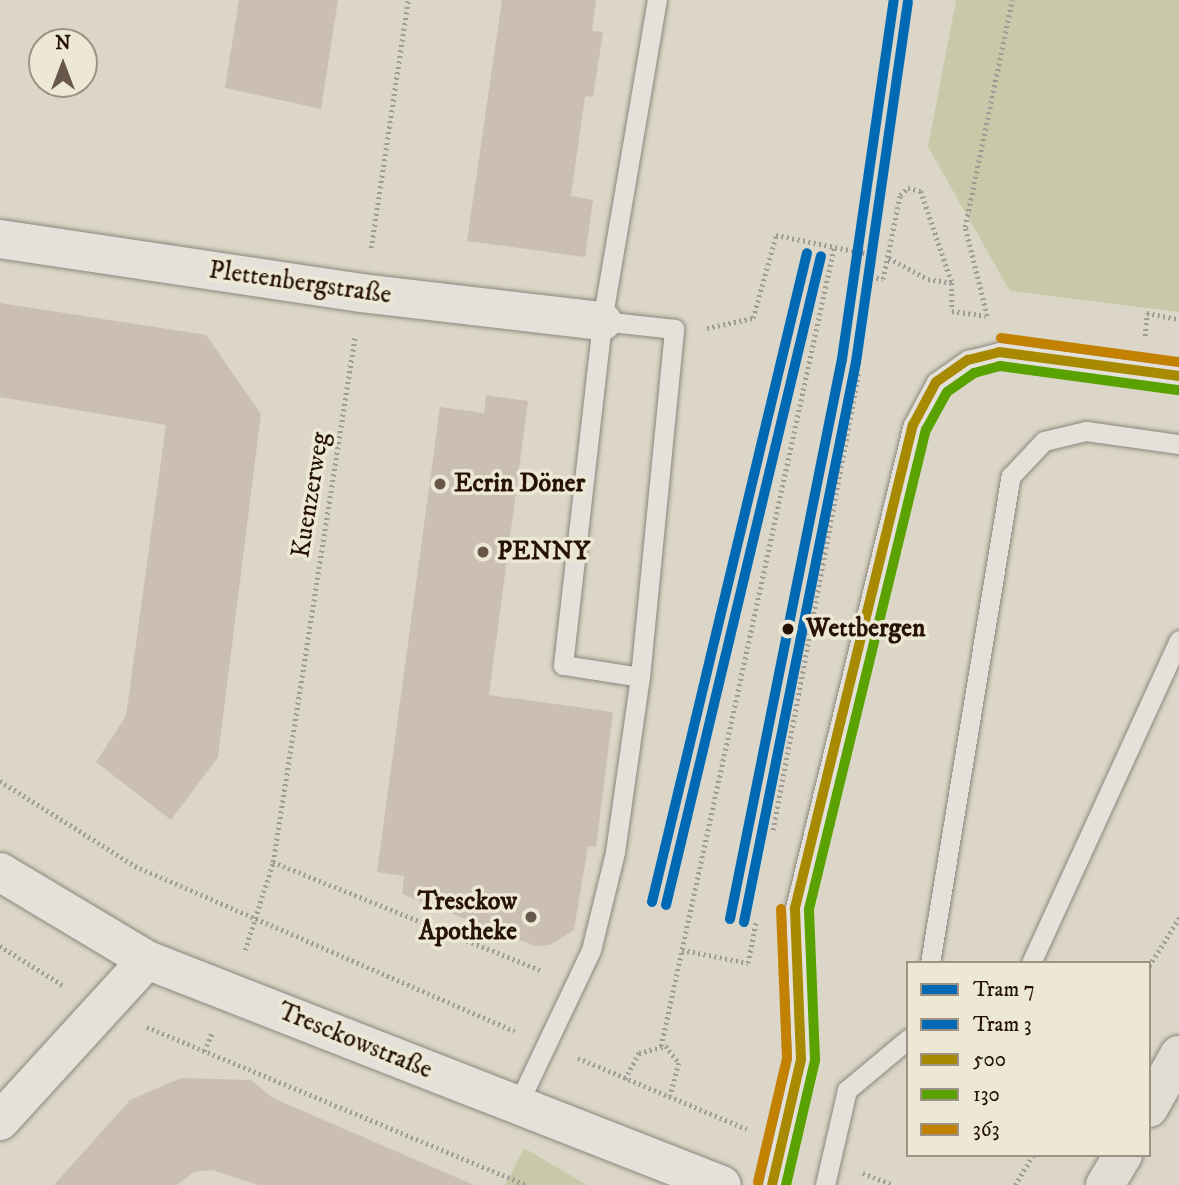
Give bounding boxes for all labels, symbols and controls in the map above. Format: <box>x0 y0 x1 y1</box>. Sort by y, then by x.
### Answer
north arrow <box>28 28 98 98</box>
text: N <box>55 32 71 55</box>
street label: Plettenbergstraße <box>207 255 393 311</box>
street label: Kuenzerweg <box>286 430 336 560</box>
place label: Ecrin Döner <box>454 468 585 500</box>
marker: Ecrin Döner <box>432 476 448 492</box>
place label: PENNY <box>497 536 590 568</box>
marker: PENNY <box>475 544 491 560</box>
place label: Wettbergen <box>806 613 926 645</box>
marker: Wettbergen <box>776 617 800 641</box>
place label: Tresckow Apotheke <box>418 886 517 948</box>
marker: Tresckow Apotheke <box>523 909 539 925</box>
legend <box>906 961 1151 1157</box>
text: Tram 7 <box>973 977 1035 1003</box>
street label: Tresckowstraße <box>273 996 437 1086</box>
text: Tram 3 <box>973 1012 1032 1038</box>
text: 500 <box>973 1047 1006 1073</box>
text: 130 <box>973 1082 1000 1108</box>
text: 363 <box>973 1117 1000 1143</box>

